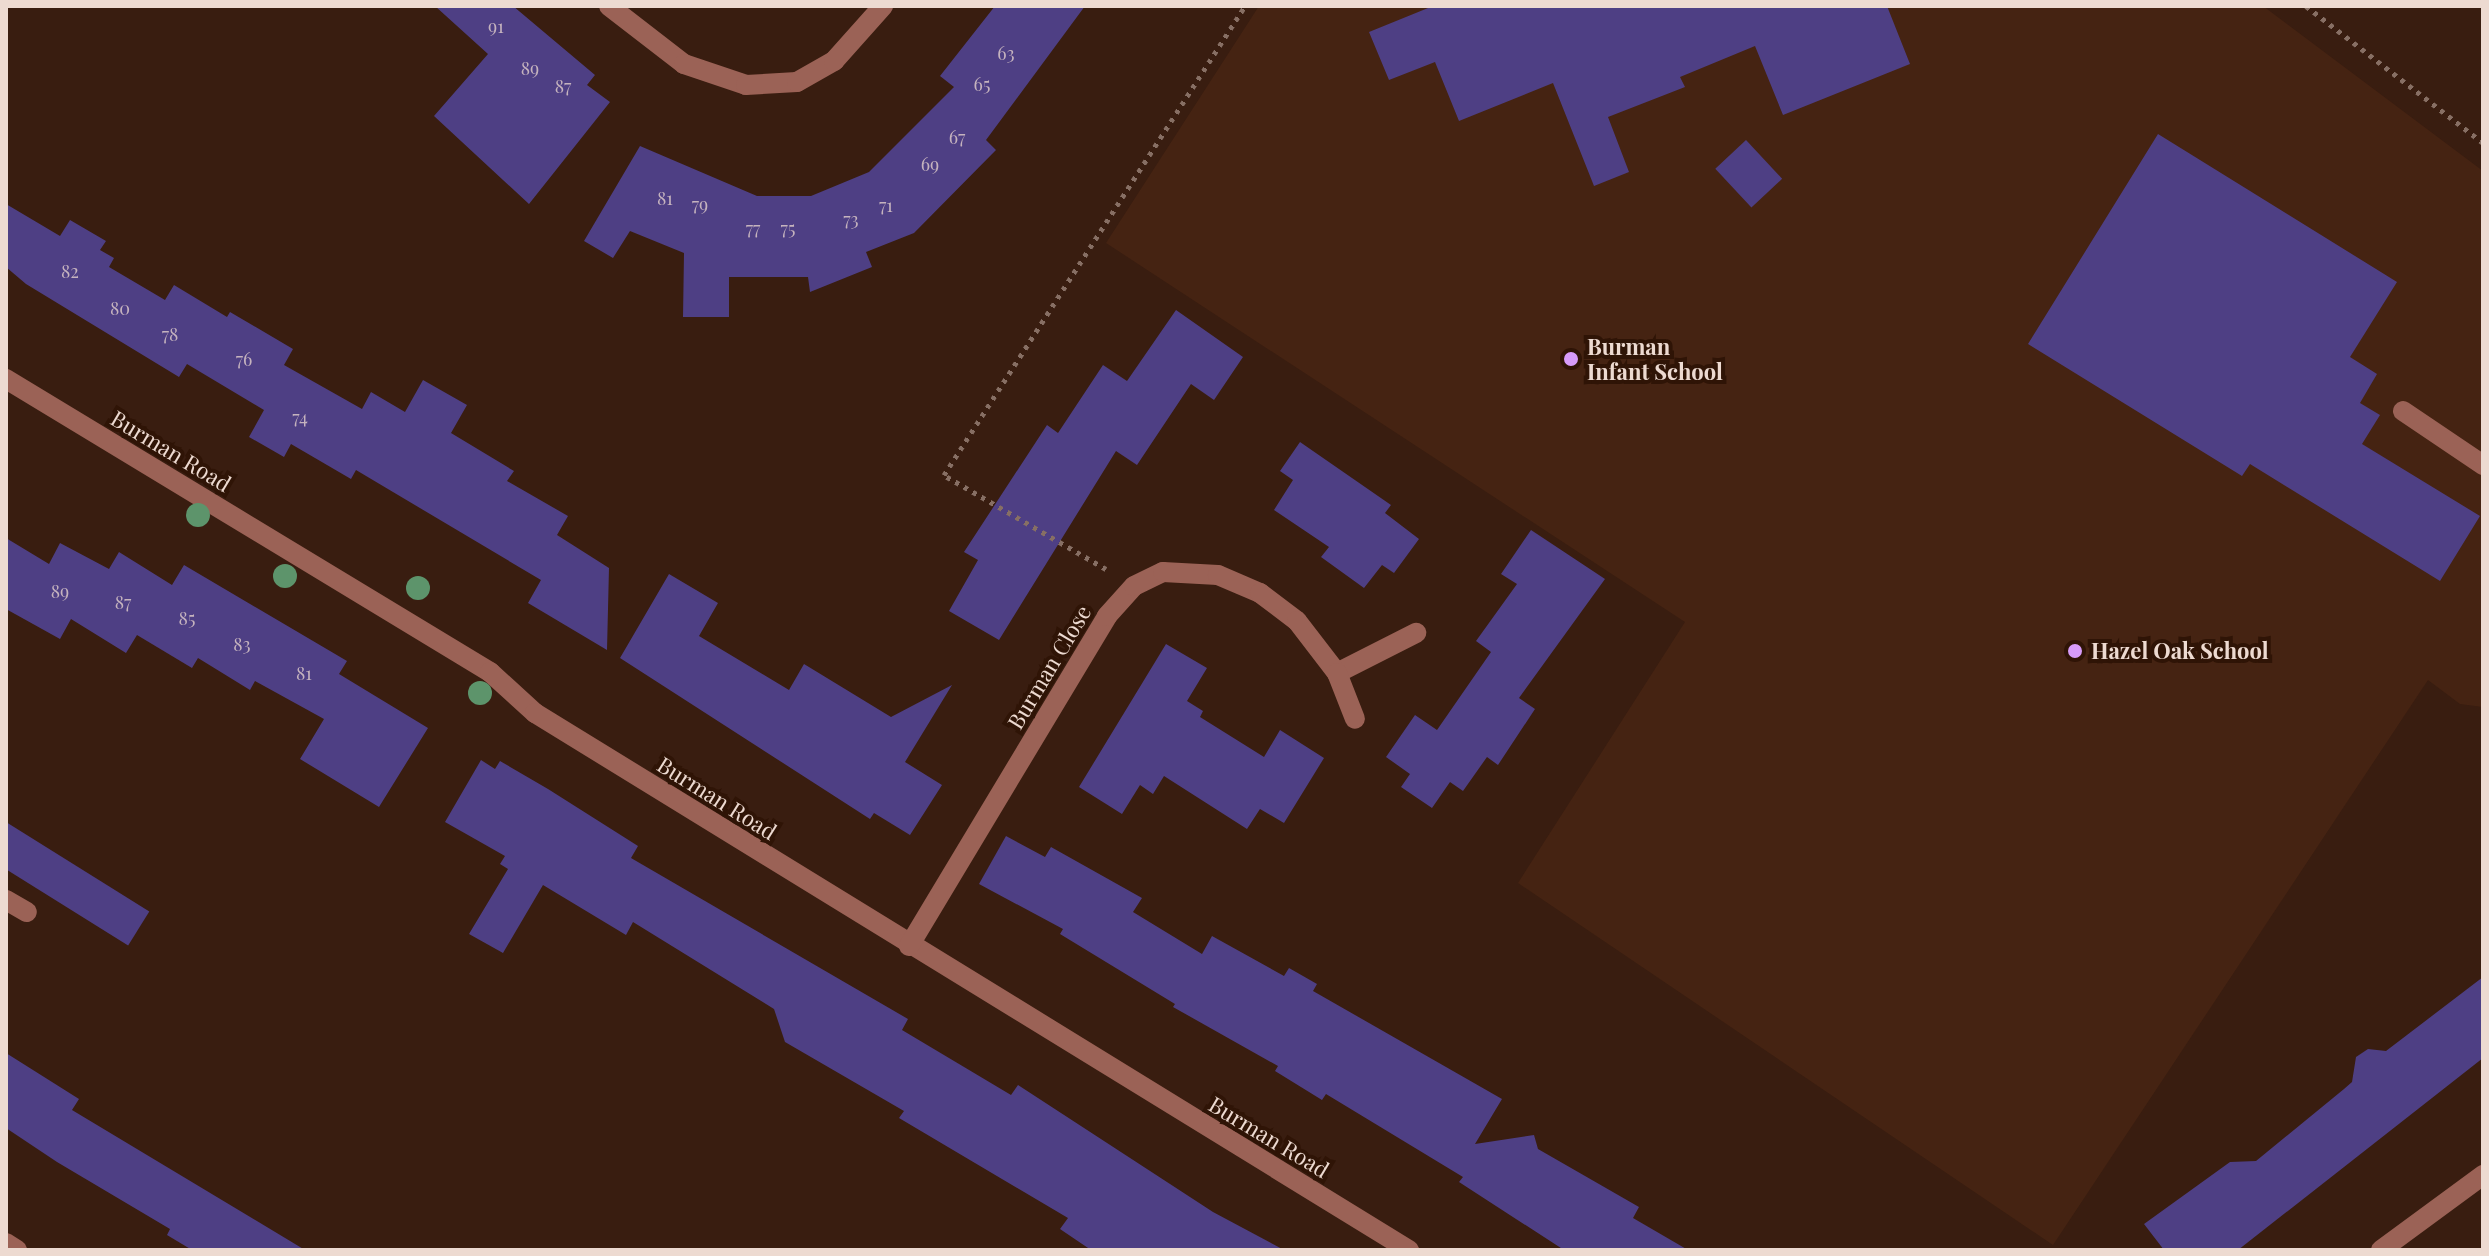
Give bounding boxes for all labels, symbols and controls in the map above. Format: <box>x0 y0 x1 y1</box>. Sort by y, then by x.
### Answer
house number: 91 <box>488 15 504 37</box>
house number: 63 <box>997 42 1015 64</box>
house number: 89 <box>521 57 539 79</box>
house number: 65 <box>974 73 990 95</box>
house number: 87 <box>555 75 571 97</box>
house number: 67 <box>949 126 965 148</box>
house number: 69 <box>921 153 939 175</box>
house number: 81 <box>657 187 673 209</box>
house number: 79 <box>692 193 708 215</box>
house number: 71 <box>879 194 893 216</box>
house number: 73 <box>843 208 859 230</box>
house number: 77 <box>746 217 760 239</box>
house number: 75 <box>781 217 795 239</box>
house number: 82 <box>61 260 79 282</box>
house number: 80 <box>110 297 130 319</box>
house number: 78 <box>162 323 178 345</box>
place label: Burman Infant School <box>1587 333 1723 384</box>
house number: 76 <box>236 348 252 370</box>
marker: Burman Infant School <box>1562 350 1580 368</box>
street label: Burman Road <box>106 405 236 497</box>
house number: 74 <box>292 406 308 428</box>
house number: 89 <box>51 580 69 602</box>
house number: 87 <box>115 591 131 613</box>
street label: Burman Close <box>1002 600 1096 734</box>
house number: 85 <box>179 607 195 629</box>
house number: 83 <box>233 633 251 655</box>
place label: Hazel Oak School <box>2091 638 2269 664</box>
marker: Hazel Oak School <box>2066 642 2084 660</box>
house number: 81 <box>296 662 312 684</box>
street label: Burman Road <box>653 751 781 845</box>
street label: Burman Road <box>1204 1091 1334 1183</box>

